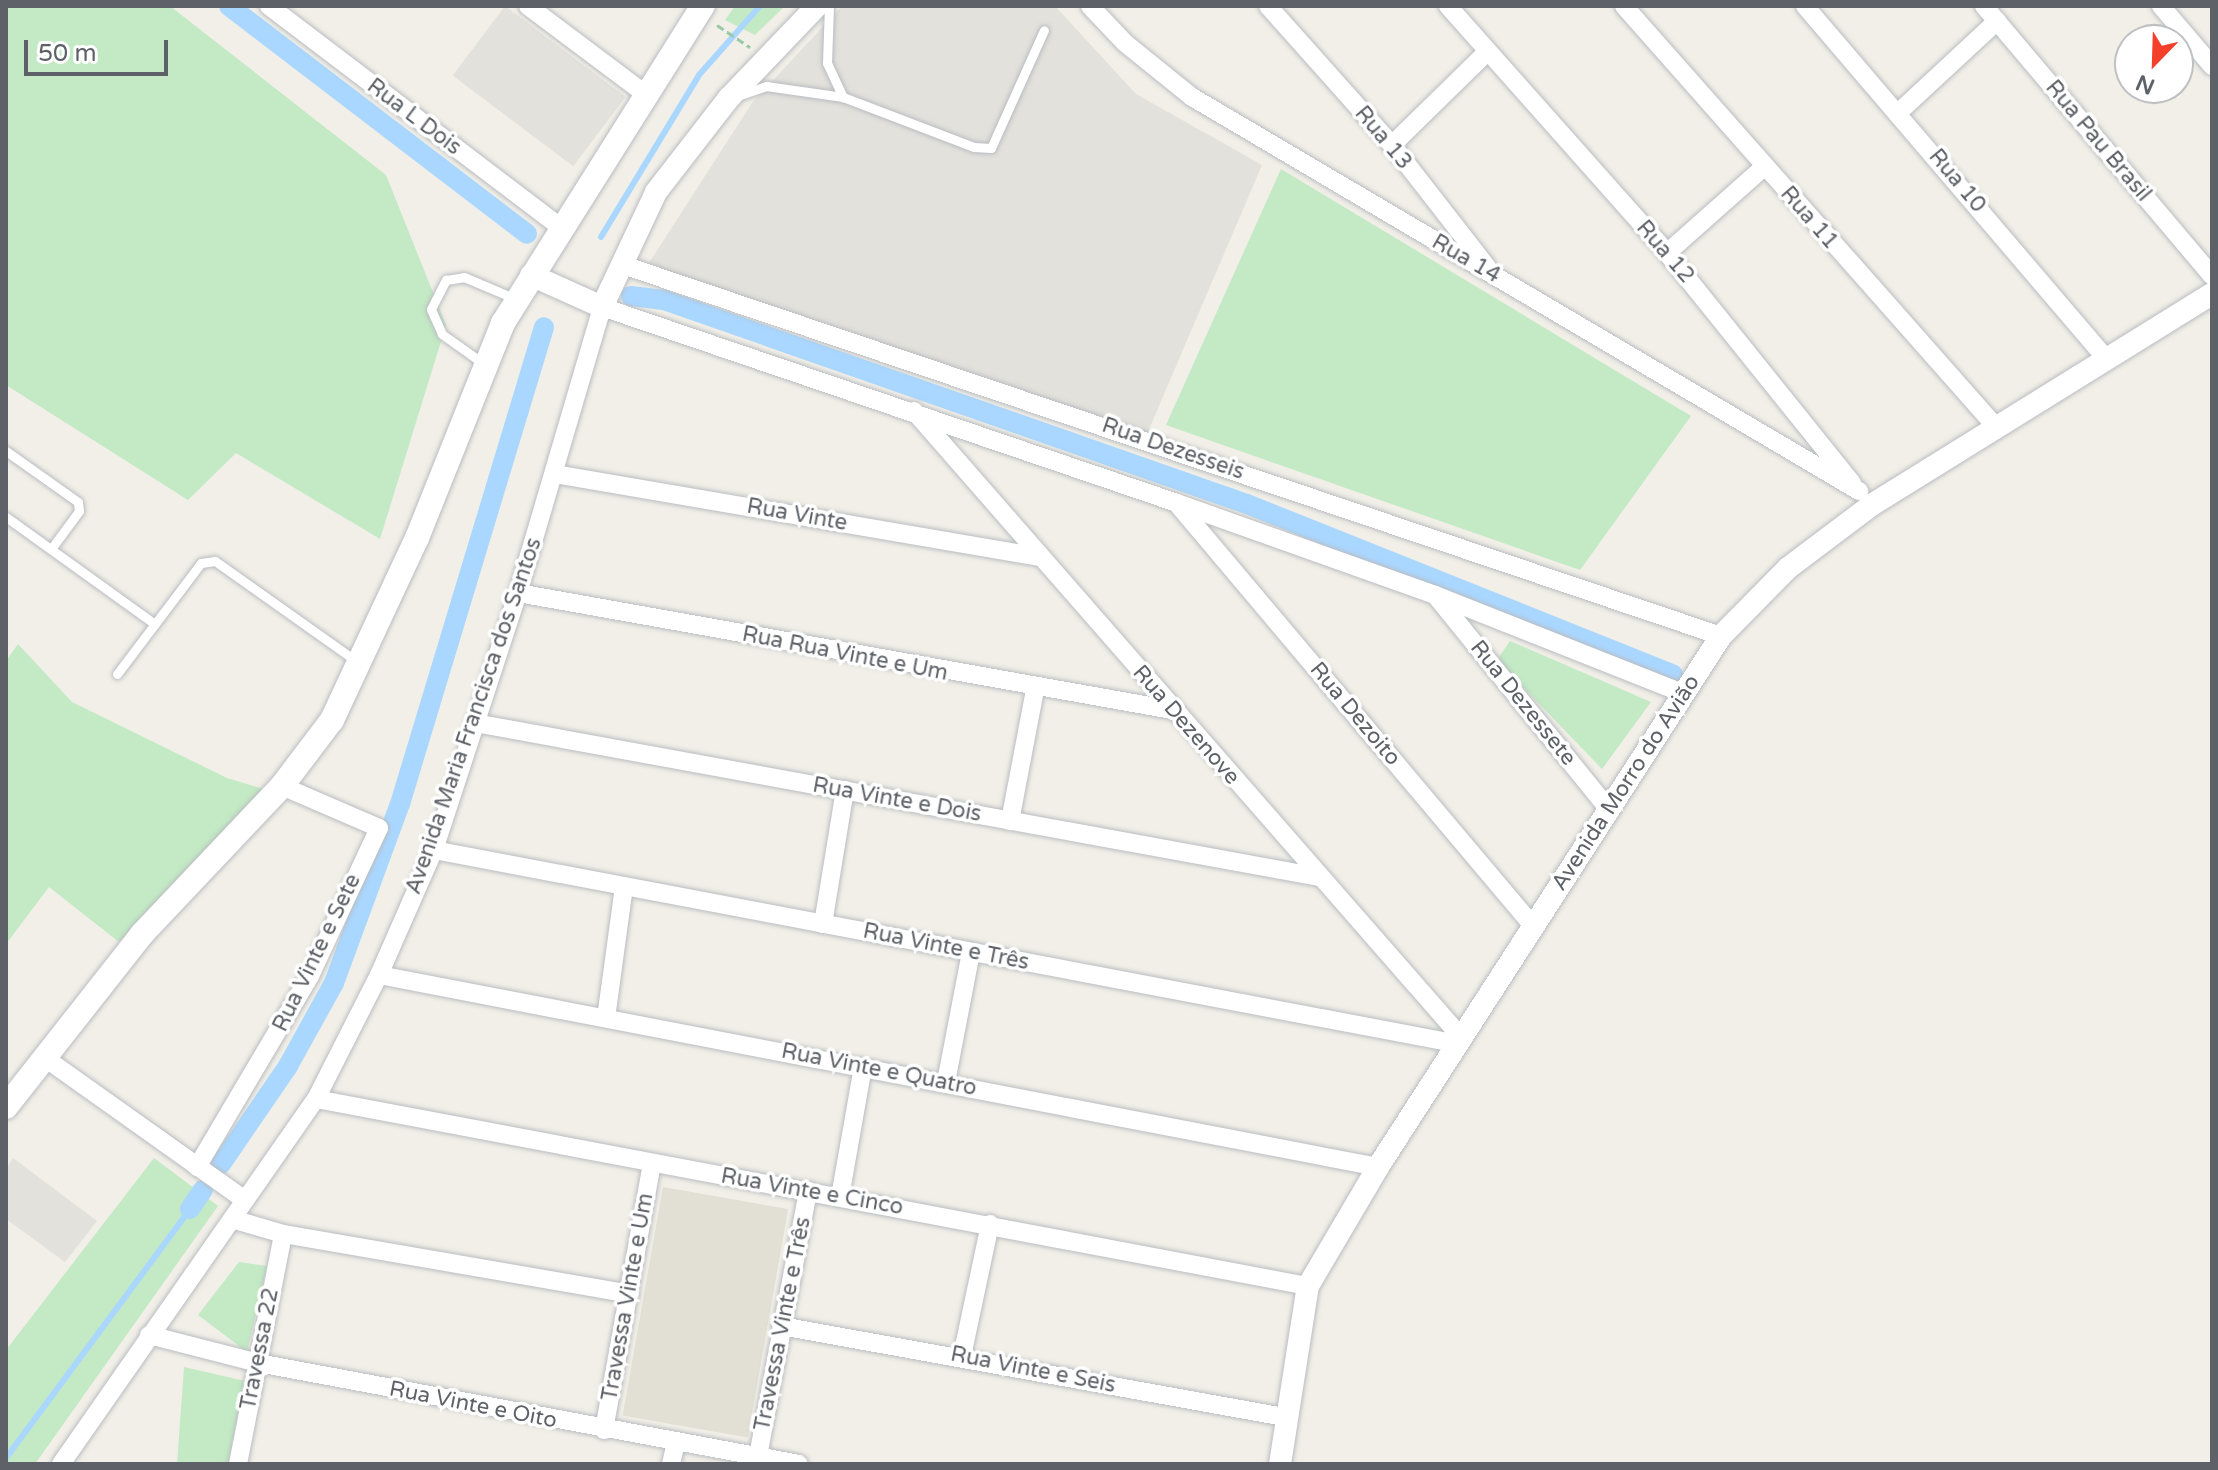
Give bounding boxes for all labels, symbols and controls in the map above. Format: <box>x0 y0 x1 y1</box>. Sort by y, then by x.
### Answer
scale bar <box>28 24 172 74</box>
north arrow <box>2114 24 2194 104</box>
text: 50 m <box>38 39 96 68</box>
text: N <box>2132 69 2159 100</box>
street label: Rua L Dois <box>362 73 466 161</box>
street label: Rua Pau Brasil <box>2040 75 2156 207</box>
street label: Rua 13 <box>1349 101 1417 175</box>
street label: Rua 10 <box>1923 144 1991 218</box>
street label: Rua 11 <box>1775 181 1843 255</box>
street label: Rua 12 <box>1631 215 1699 289</box>
street label: Rua 14 <box>1427 229 1505 289</box>
street label: Rua Dezesseis <box>1098 412 1248 486</box>
street label: Rua Vinte <box>745 493 849 537</box>
street label: Avenida Maria Francisca dos Santos <box>400 534 548 898</box>
street label: Rua Rua Vinte e Um <box>740 621 950 687</box>
street label: Rua Dezessete <box>1464 635 1582 771</box>
street label: Rua Dezoito <box>1304 657 1406 771</box>
street label: Rua Dezenove <box>1127 660 1245 790</box>
street label: Avenida Morro do Avião <box>1546 670 1706 896</box>
street label: Rua Vinte e Dois <box>811 772 983 828</box>
street label: Rua Vinte e Sete <box>267 870 367 1036</box>
street label: Rua Vinte e Três <box>861 918 1031 976</box>
street label: Rua Vinte e Quatro <box>779 1038 979 1102</box>
street label: Rua Vinte e Cinco <box>719 1163 905 1221</box>
street label: Travessa Vinte e Um <box>597 1191 659 1403</box>
street label: Travessa Vinte e Três <box>749 1215 817 1433</box>
street label: Travessa 22 <box>235 1286 285 1412</box>
street label: Rua Vinte e Seis <box>948 1341 1118 1399</box>
street label: Rua Vinte e Oito <box>387 1376 559 1434</box>

